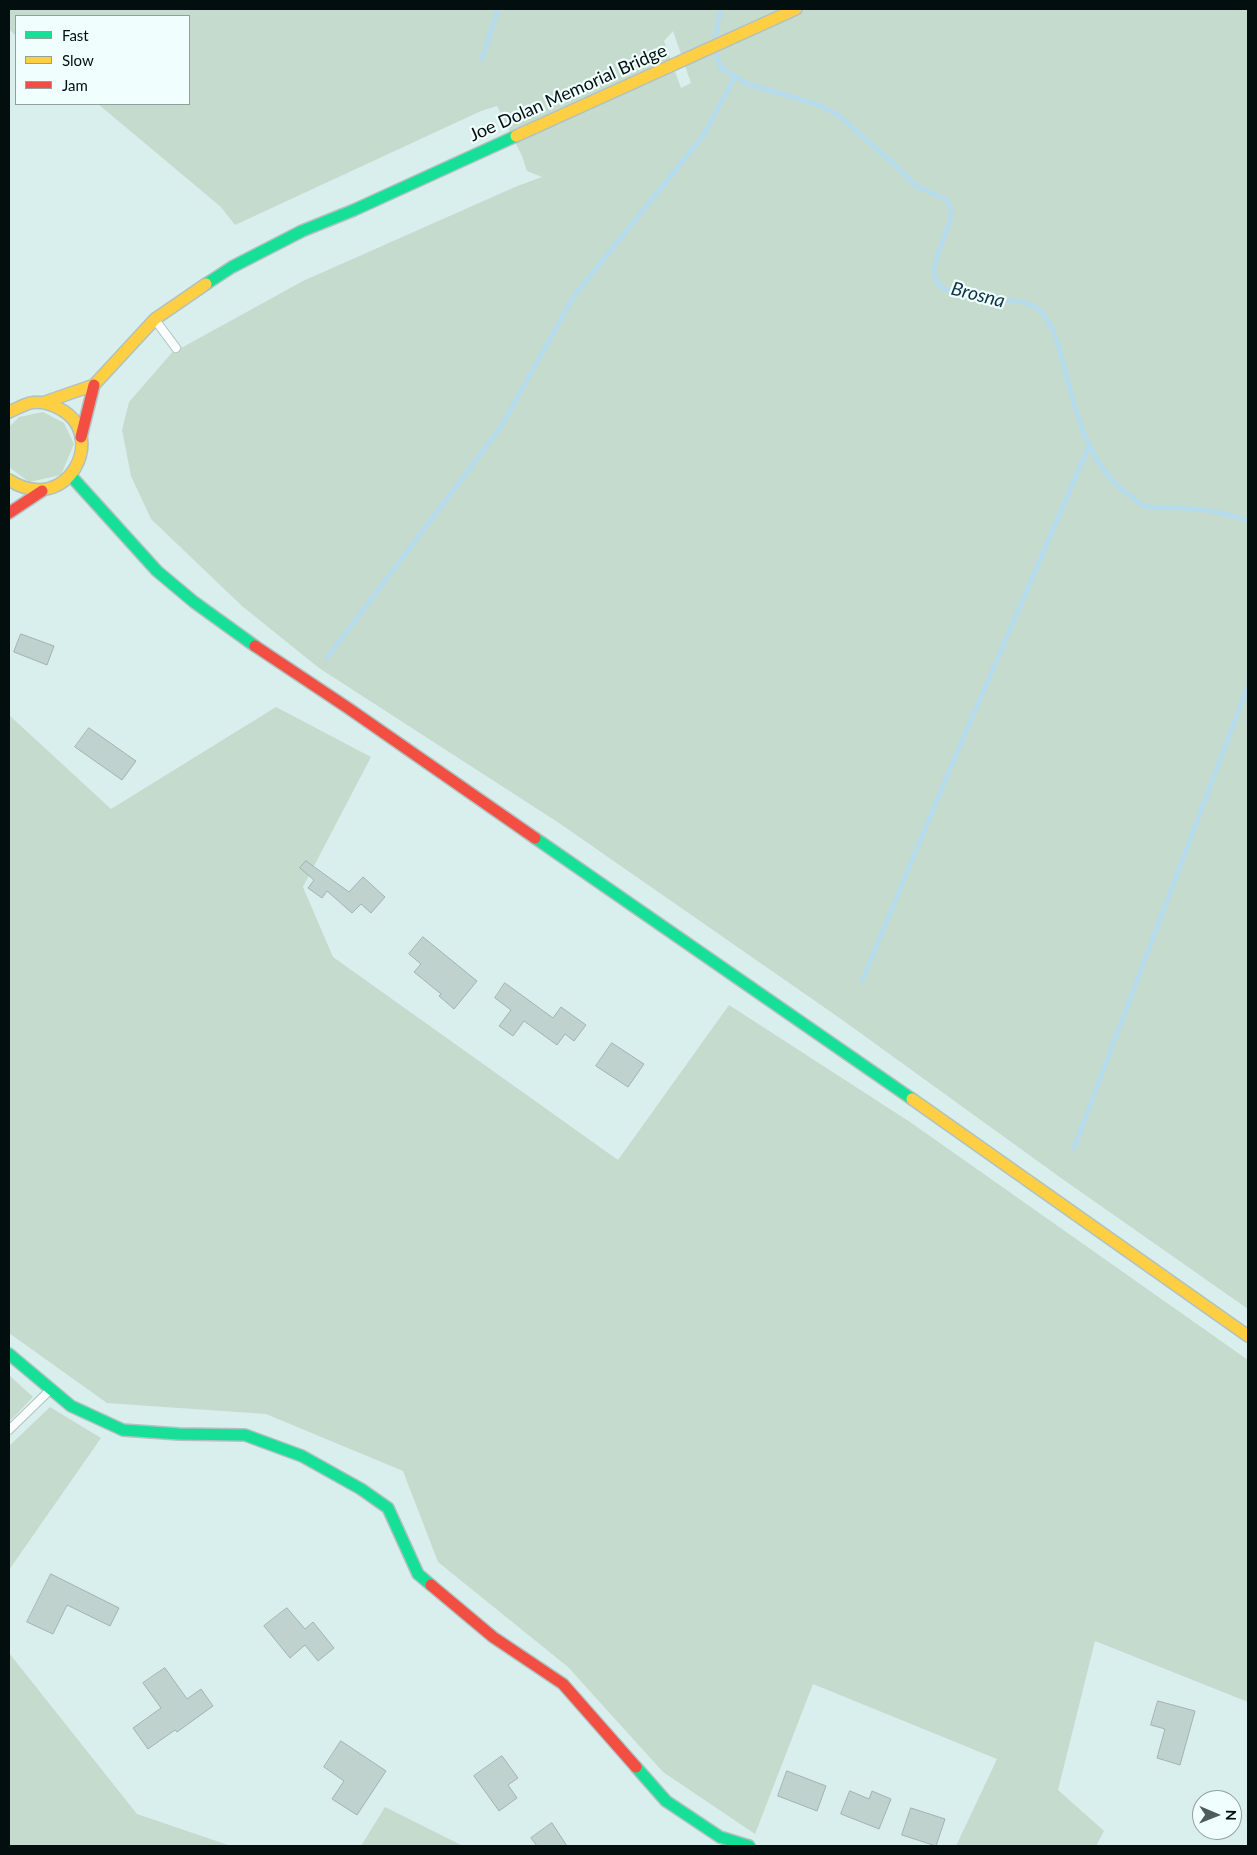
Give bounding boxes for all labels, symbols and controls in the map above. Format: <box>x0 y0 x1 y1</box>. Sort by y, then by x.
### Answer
legend <box>15 15 190 105</box>
text: Fast <box>62 26 89 44</box>
street label: Joe Dolan Memorial Bridge <box>466 40 670 146</box>
text: Slow <box>62 51 94 69</box>
text: Jam <box>62 76 88 94</box>
water label: Brosna <box>949 277 1007 313</box>
north arrow <box>1192 1790 1242 1840</box>
text: N <box>1223 1810 1240 1821</box>

